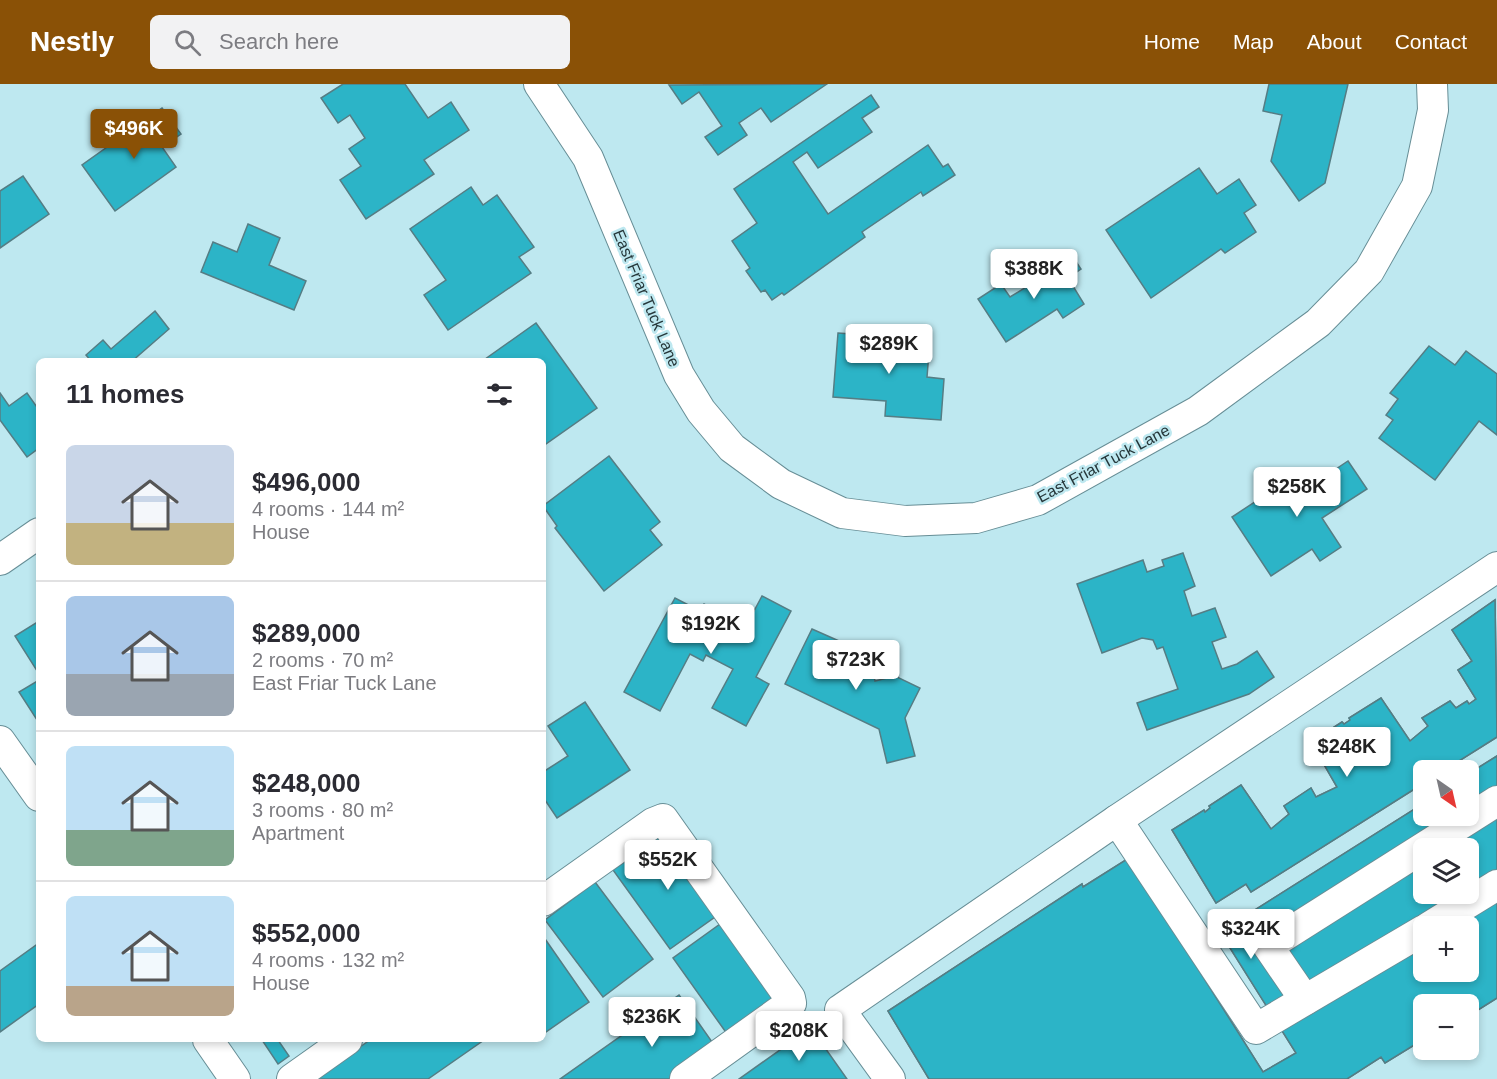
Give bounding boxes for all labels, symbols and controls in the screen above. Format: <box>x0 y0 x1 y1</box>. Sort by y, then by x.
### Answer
search box <box>150 15 570 69</box>
text: Nestly <box>30 26 114 57</box>
icon: search <box>171 26 204 59</box>
text: Search here <box>219 29 339 54</box>
text: Home <box>1144 30 1200 53</box>
text: Map <box>1233 30 1274 53</box>
text: About <box>1307 30 1362 53</box>
text: Contact <box>1395 30 1467 53</box>
pin: $496K <box>92 109 176 160</box>
text: $496K <box>105 117 163 139</box>
street label: East Friar Tuck Lane <box>610 227 683 370</box>
pin: $388K <box>992 249 1076 300</box>
text: $388K <box>1005 257 1063 279</box>
pin: $289K <box>847 324 931 375</box>
text: $289K <box>860 332 918 354</box>
icon: filters <box>483 378 516 411</box>
text: 11 homes <box>66 379 185 409</box>
street label: East Friar Tuck Lane <box>1034 421 1172 506</box>
text: $496,000 <box>252 467 360 497</box>
pin: $258K <box>1255 467 1339 518</box>
icon: home <box>114 469 186 541</box>
text: $258K <box>1268 475 1326 497</box>
text: 4 rooms · 144 m² <box>252 498 404 520</box>
text: House <box>252 521 310 543</box>
pin: $192K <box>669 604 753 655</box>
text: $192K <box>682 612 740 634</box>
text: $289,000 <box>252 618 360 648</box>
icon: home <box>114 620 186 692</box>
pin: $723K <box>814 640 898 691</box>
text: $723K <box>827 648 885 670</box>
text: 2 rooms · 70 m² <box>252 649 393 671</box>
text: East Friar Tuck Lane <box>252 672 437 694</box>
pin: $248K <box>1305 727 1389 778</box>
text: $248K <box>1318 735 1376 757</box>
north arrow <box>1413 760 1479 826</box>
map controls <box>1413 760 1479 1060</box>
text: $248,000 <box>252 768 360 798</box>
icon: home <box>114 770 186 842</box>
text: 3 rooms · 80 m² <box>252 799 393 821</box>
text: Apartment <box>252 822 344 844</box>
button: layers <box>1413 838 1479 904</box>
pin: $552K <box>626 840 710 891</box>
text: $552K <box>639 848 697 870</box>
pin: $324K <box>1209 909 1293 960</box>
button: + <box>1413 916 1479 982</box>
text: $324K <box>1222 917 1280 939</box>
text: $552,000 <box>252 918 360 948</box>
icon: home <box>114 920 186 992</box>
text: 4 rooms · 132 m² <box>252 949 404 971</box>
text: House <box>252 972 310 994</box>
button: − <box>1413 994 1479 1060</box>
pin: $236K <box>610 997 694 1048</box>
text: $236K <box>623 1005 681 1027</box>
pin: $208K <box>757 1011 841 1062</box>
text: $208K <box>770 1019 828 1041</box>

